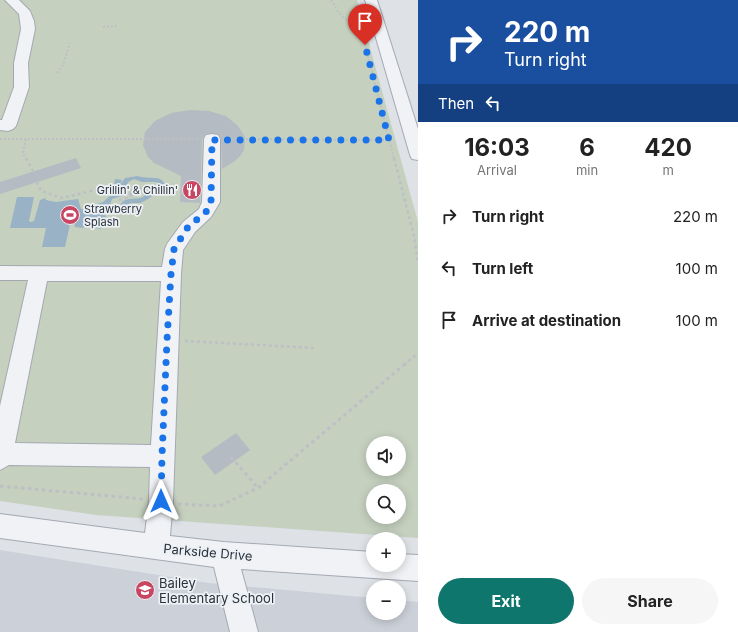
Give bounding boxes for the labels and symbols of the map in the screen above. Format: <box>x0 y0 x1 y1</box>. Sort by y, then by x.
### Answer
pin <box>348 4 382 45</box>
restaurant icon: Grillin' & Chillin' <box>181 179 203 201</box>
place label: Grillin' & Chillin' <box>97 183 178 197</box>
place label: Strawberry Splash <box>84 202 142 229</box>
sports icon: Strawberry Splash <box>59 204 81 226</box>
position arrow <box>140 480 182 522</box>
street label: Parkside Drive <box>163 540 253 564</box>
place label: Bailey Elementary School <box>159 575 274 606</box>
school or university icon: Bailey Elementary School <box>134 579 156 601</box>

